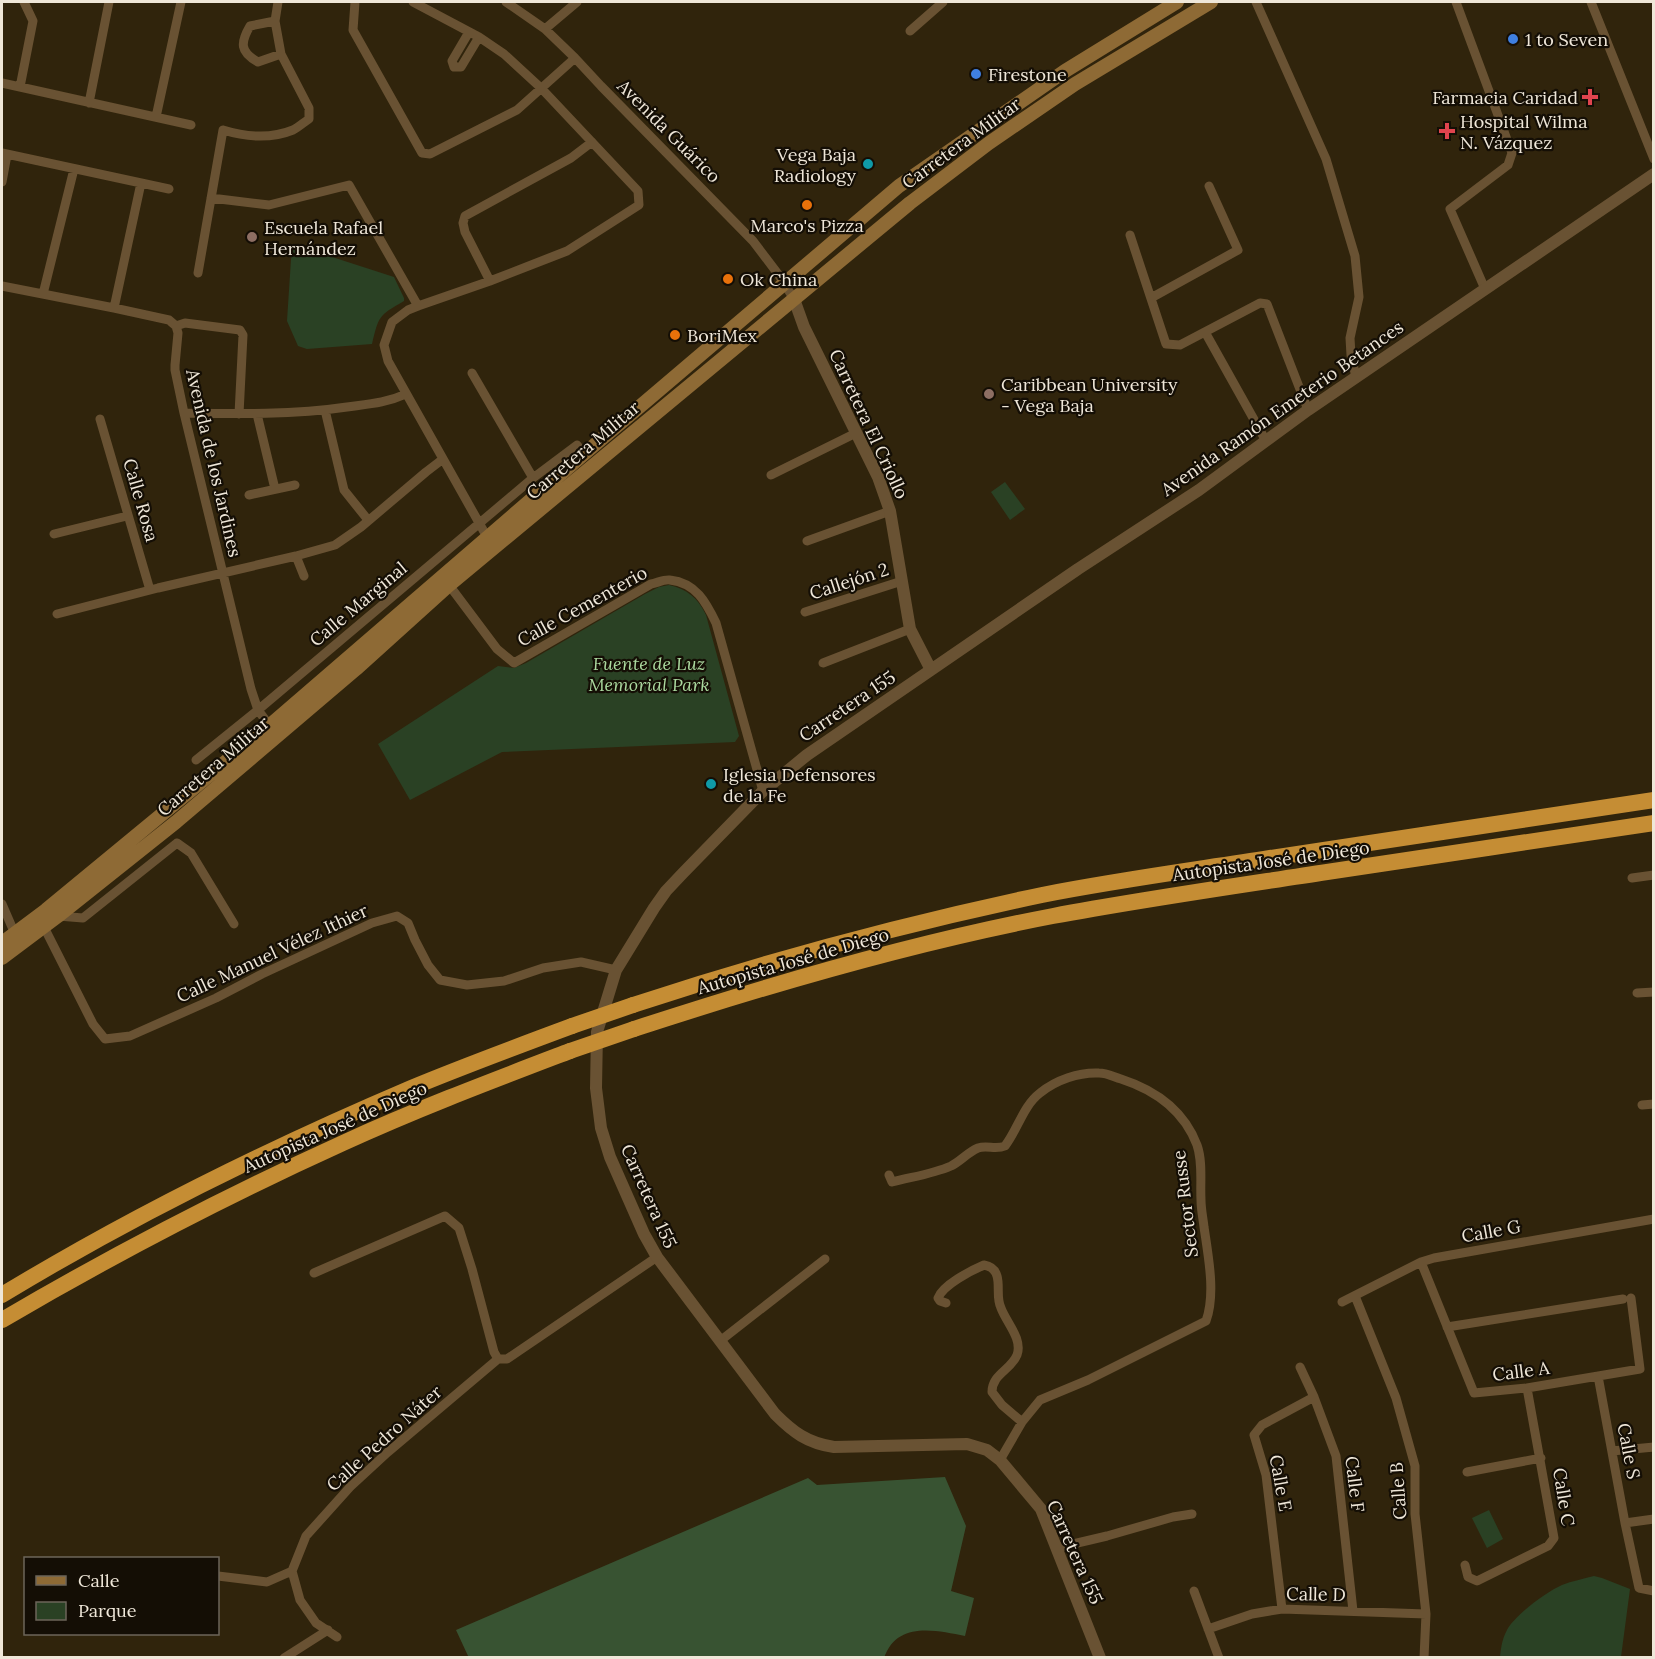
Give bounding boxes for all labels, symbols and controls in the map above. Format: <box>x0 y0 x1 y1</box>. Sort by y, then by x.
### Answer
place label: 1 to Seven <box>1525 28 1608 51</box>
marker: 1 to Seven <box>1506 32 1520 46</box>
place label: Firestone <box>988 63 1067 86</box>
marker: Firestone <box>969 67 983 81</box>
street label: Avenida Guárico <box>612 74 726 188</box>
place label: Farmacia Caridad <box>1432 86 1578 109</box>
marker: Farmacia Caridad <box>1583 90 1597 104</box>
street label: Carretera Militar <box>897 92 1025 194</box>
place label: Hospital Wilma N. Vázquez <box>1460 110 1587 154</box>
marker: Hospital Wilma N. Vázquez <box>1438 122 1456 140</box>
place label: Vega Baja Radiology <box>774 143 856 187</box>
marker: Vega Baja Radiology <box>861 157 875 171</box>
marker: Marco's Pizza <box>800 198 814 212</box>
place label: Marco's Pizza <box>750 214 864 237</box>
place label: Escuela Rafael Hernández <box>264 216 383 260</box>
marker: Escuela Rafael Hernández <box>245 230 259 244</box>
place label: Ok China <box>740 268 817 291</box>
marker: Ok China <box>721 272 735 286</box>
street label: Avenida Ramón Emeterio Betances <box>1156 315 1408 501</box>
place label: BoriMex <box>687 324 758 347</box>
marker: BoriMex <box>668 328 682 342</box>
street label: Carretera El Criollo <box>824 346 914 502</box>
street label: Avenida de los Jardines <box>181 366 247 559</box>
place label: Caribbean University - Vega Baja <box>1001 373 1178 417</box>
marker: Caribbean University - Vega Baja <box>982 387 996 401</box>
street label: Carretera Militar <box>522 396 645 504</box>
street label: Calle Rosa <box>118 456 164 544</box>
street label: Calle Marginal <box>305 556 412 651</box>
street label: Callejón 2 <box>806 557 892 605</box>
street label: Calle Cementerio <box>513 561 651 651</box>
park label: Fuente de Luz Memorial Park <box>588 652 710 696</box>
street label: Carretera 155 <box>794 665 900 747</box>
street label: Carretera Militar <box>152 711 274 821</box>
place label: Iglesia Defensores de la Fe <box>723 763 876 807</box>
marker: Iglesia Defensores de la Fe <box>704 777 718 791</box>
street label: Autopista José de Diego <box>1170 836 1371 886</box>
street label: Calle Manuel Vélez Ithier <box>173 898 372 1007</box>
street label: Autopista José de Diego <box>693 923 892 1000</box>
street label: Autopista José de Diego <box>239 1076 430 1178</box>
street label: Carretera 155 <box>616 1140 682 1252</box>
street label: Sector Russe <box>1167 1149 1203 1259</box>
street label: Calle G <box>1460 1214 1523 1248</box>
street label: Calle A <box>1491 1356 1552 1386</box>
street label: Calle Pedro Náter <box>321 1380 447 1496</box>
street label: Calle S <box>1612 1421 1646 1481</box>
street label: Calle E <box>1265 1453 1297 1513</box>
street label: Calle F <box>1340 1455 1370 1513</box>
street label: Calle B <box>1385 1462 1411 1520</box>
street label: Calle C <box>1548 1466 1580 1528</box>
street label: Carretera 155 <box>1042 1496 1108 1608</box>
legend <box>24 1557 219 1635</box>
text: Calle <box>78 1569 120 1592</box>
street label: Calle D <box>1286 1582 1346 1606</box>
text: Parque <box>78 1599 137 1622</box>

